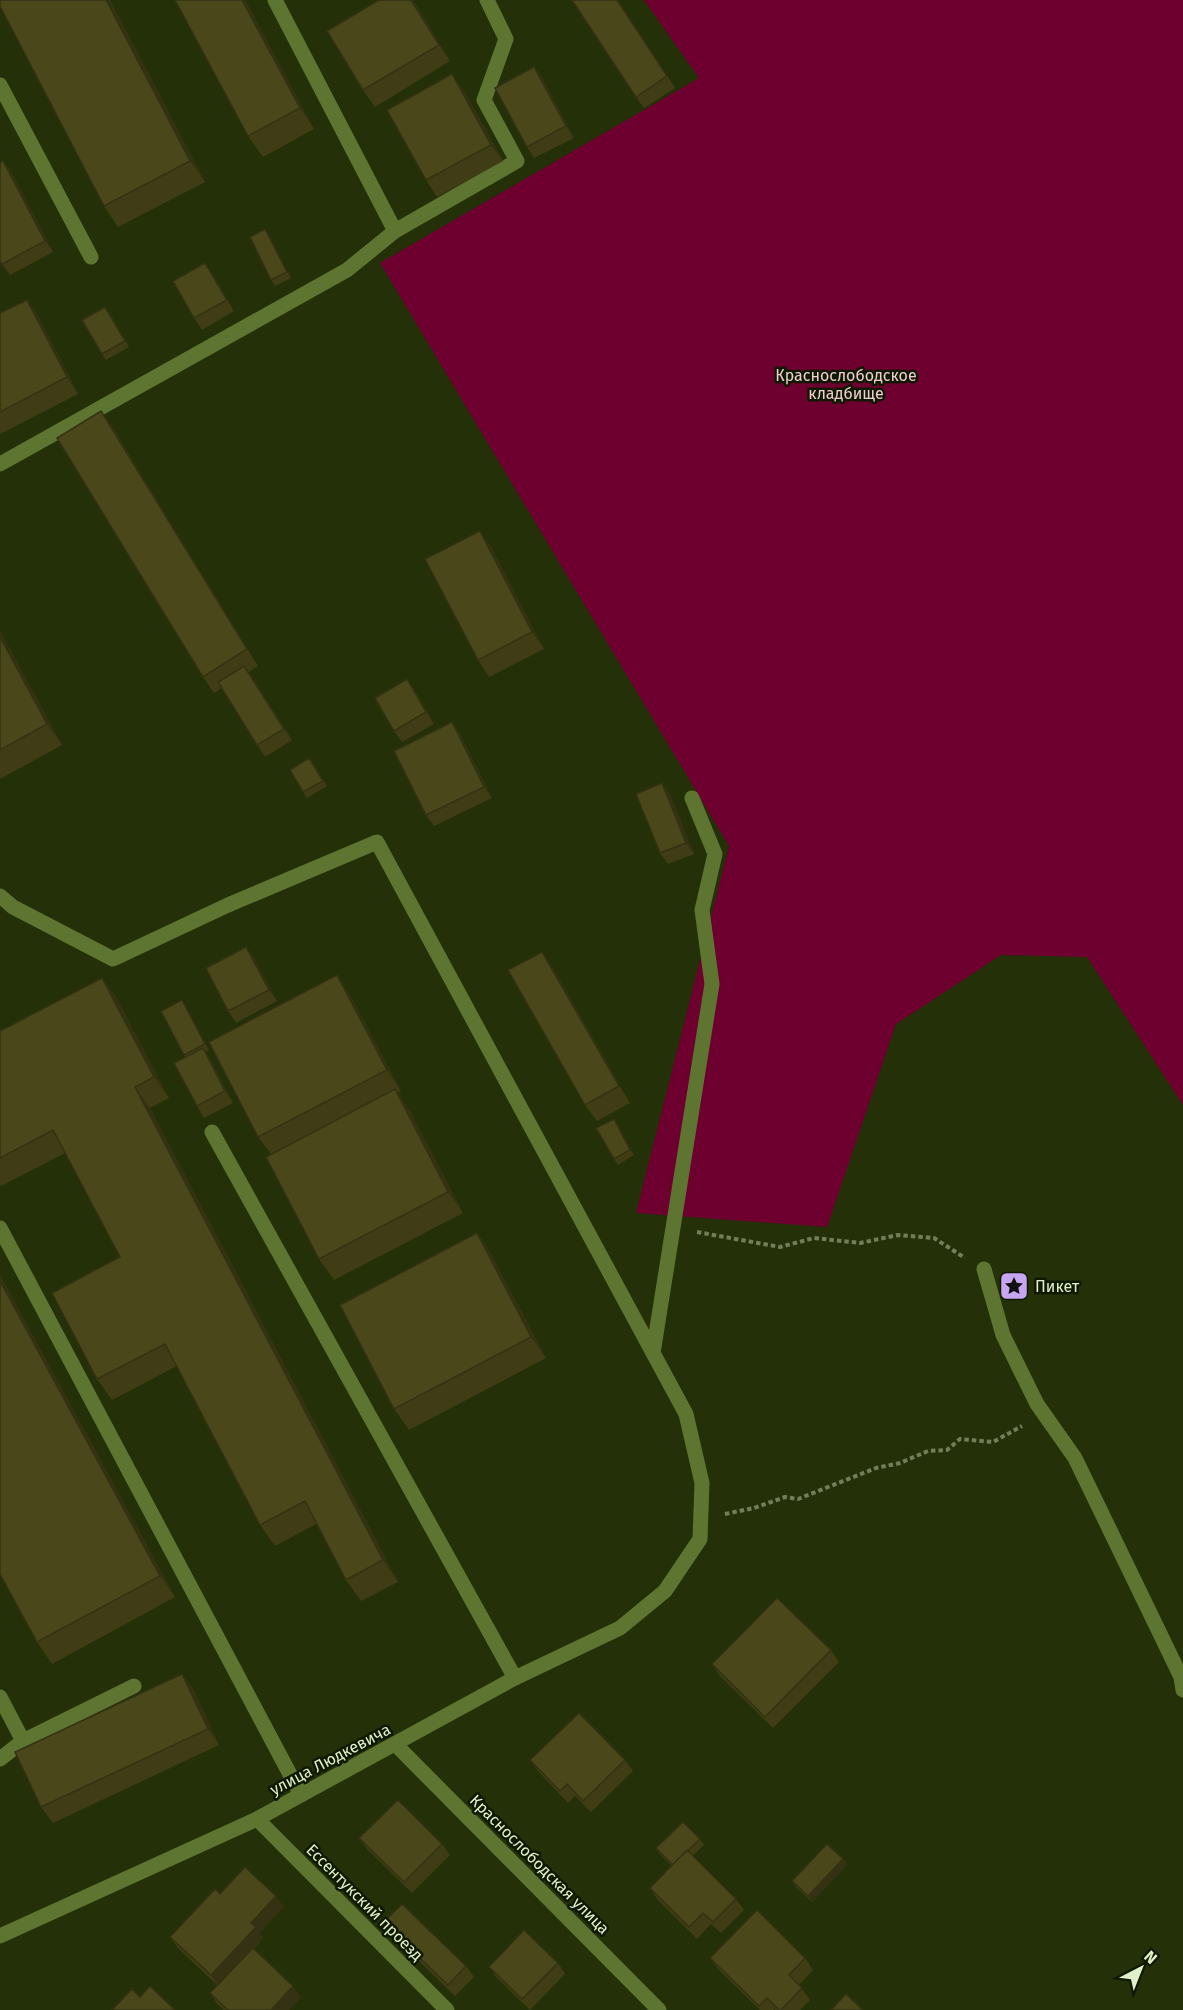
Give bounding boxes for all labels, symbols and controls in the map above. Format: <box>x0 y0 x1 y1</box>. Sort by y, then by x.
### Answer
park label: Краснослободское кладбище <box>775 366 917 403</box>
place icon: Пикет <box>998 1270 1030 1302</box>
place label: Пикет <box>1035 1277 1080 1296</box>
street label: улица Людкевича <box>267 1720 394 1799</box>
street label: Краснослободская улица <box>466 1791 613 1938</box>
street label: Ессентукский проезд <box>302 1840 427 1965</box>
north arrow <box>1111 1938 1171 1998</box>
text: N <box>1140 1947 1161 1968</box>

